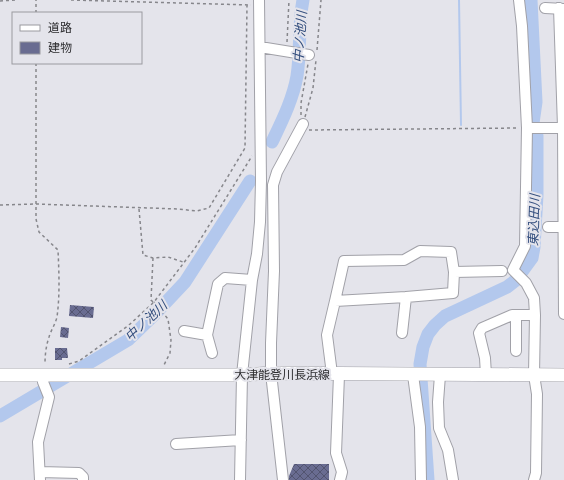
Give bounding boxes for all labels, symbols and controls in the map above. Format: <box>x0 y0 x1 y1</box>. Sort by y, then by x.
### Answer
water label: 中ノ池川 <box>291 9 309 63</box>
legend <box>12 12 142 64</box>
text: 道路 <box>48 21 72 35</box>
text: 建物 <box>48 41 72 55</box>
water label: 東込田川 <box>526 192 542 246</box>
water label: 中ノ池川 <box>122 296 172 344</box>
street label: 大津能登川長浜線 <box>234 368 330 382</box>

